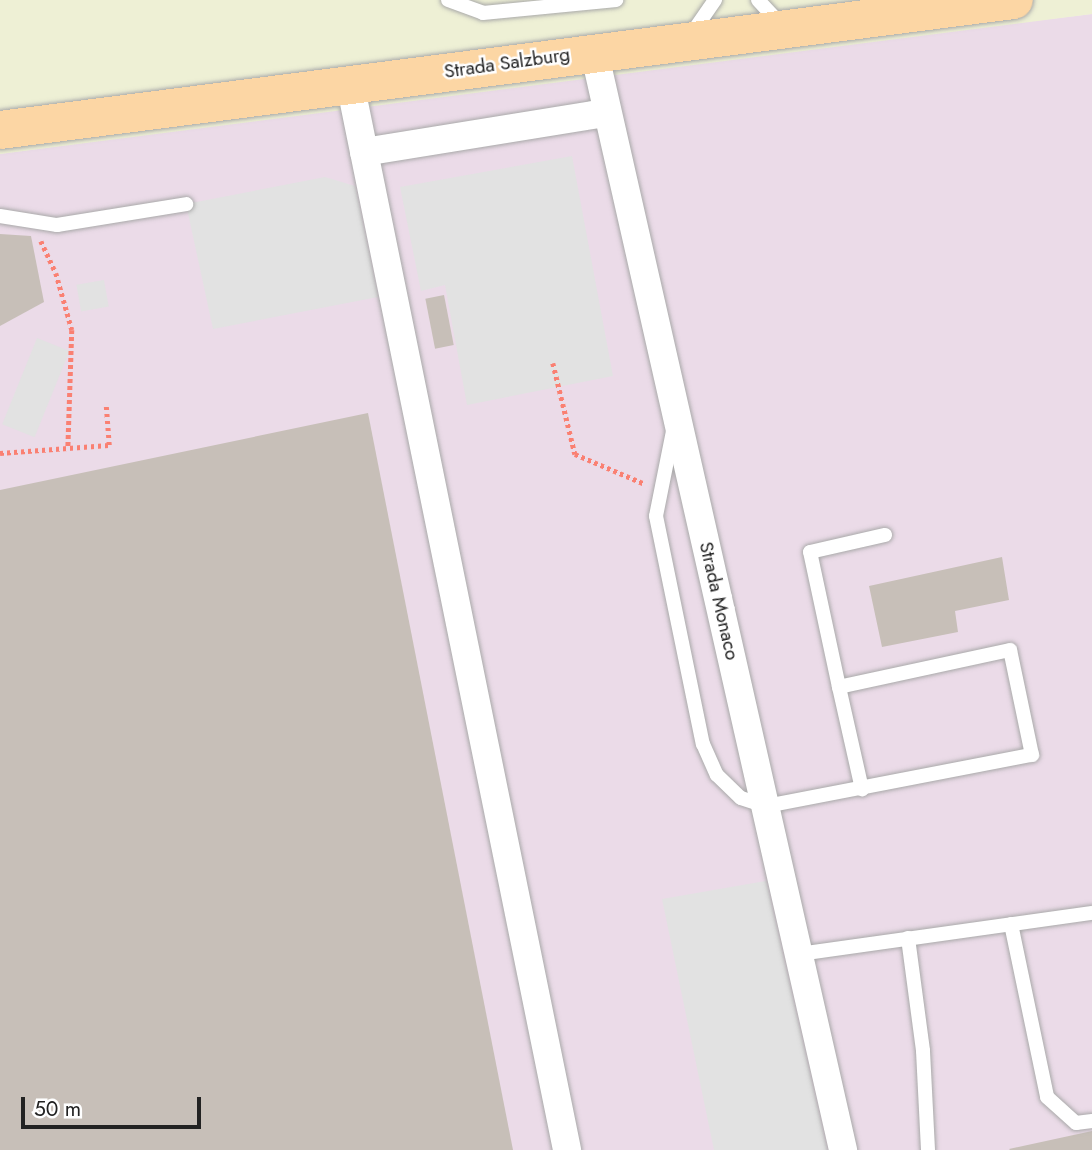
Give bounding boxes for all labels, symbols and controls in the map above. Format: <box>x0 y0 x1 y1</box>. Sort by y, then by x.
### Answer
street label: Strada Salzburg <box>443 43 571 83</box>
street label: Strada Monaco <box>694 540 744 662</box>
scale bar <box>24 1084 205 1128</box>
text: 50 m <box>34 1094 81 1124</box>

